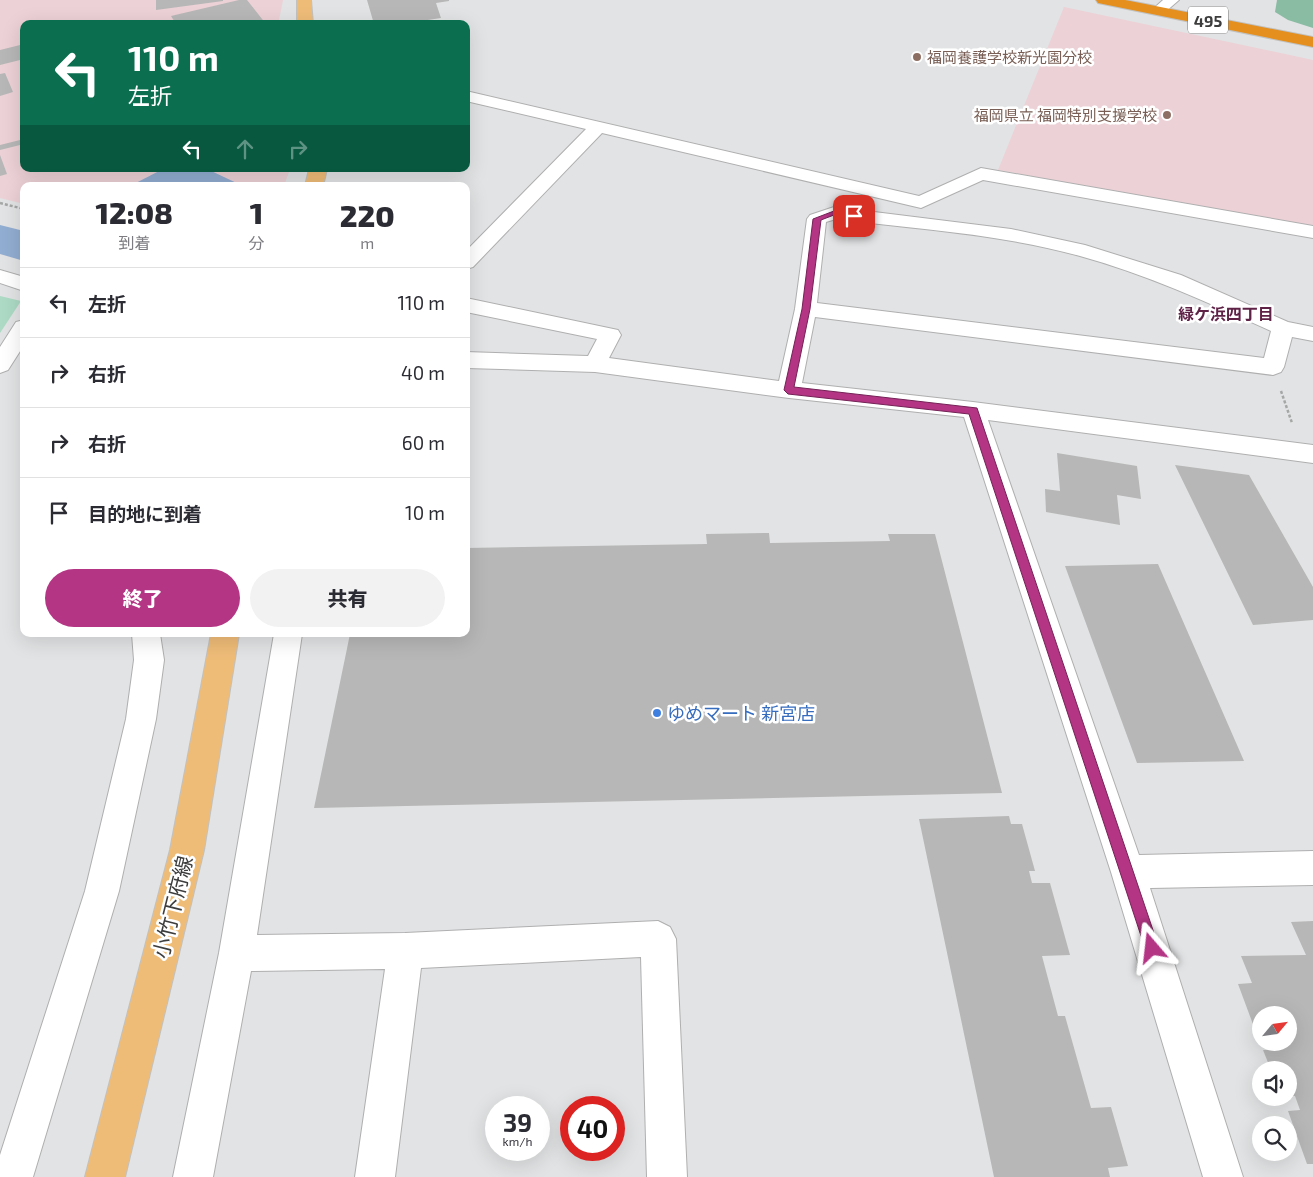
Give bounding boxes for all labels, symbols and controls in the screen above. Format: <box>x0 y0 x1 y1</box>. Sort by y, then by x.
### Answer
road number: 495 <box>1188 6 1228 34</box>
text: 110 m <box>128 36 219 78</box>
icon: left <box>45 40 110 105</box>
place label: 福岡養護学校新光園分校 <box>927 48 1092 66</box>
marker: 福岡養護学校新光園分校 <box>911 51 923 63</box>
text: 左折 <box>128 82 172 108</box>
place label: 福岡県立 福岡特別支援学校 <box>974 106 1157 124</box>
marker: 福岡県立 福岡特別支援学校 <box>1161 109 1173 121</box>
icon: left <box>178 135 206 163</box>
icon: ahead <box>231 135 259 163</box>
icon: right <box>284 135 312 163</box>
text: 12:08 <box>95 194 173 230</box>
text: 1 <box>250 194 263 230</box>
pin <box>833 195 875 237</box>
text: 220 <box>340 197 395 233</box>
icon: arrive <box>840 202 868 230</box>
text: 到着 <box>118 233 150 252</box>
text: 分 <box>248 233 264 252</box>
text: m <box>360 233 374 252</box>
icon: left <box>45 289 73 317</box>
text: 110 m <box>398 291 445 314</box>
text: 左折 <box>88 292 126 315</box>
district label: 緑ケ浜四丁目 <box>1178 304 1274 323</box>
icon: right <box>45 359 73 387</box>
text: 40 m <box>401 361 445 384</box>
text: 右折 <box>88 362 126 385</box>
icon: right <box>45 429 73 457</box>
text: 60 m <box>402 431 445 454</box>
text: 右折 <box>88 432 126 455</box>
icon: arrive <box>45 499 73 527</box>
text: 10 m <box>405 501 445 524</box>
text: 目的地に到着 <box>88 502 202 525</box>
button: 終了 <box>45 569 240 627</box>
button: 共有 <box>250 569 445 627</box>
place label: ゆめマート 新宮店 <box>667 702 815 724</box>
marker: ゆめマート 新宮店 <box>651 707 663 719</box>
street label: 小竹下府線 <box>147 853 197 961</box>
position arrow <box>1125 921 1177 973</box>
north arrow <box>1252 1006 1298 1051</box>
map controls <box>1252 1006 1297 1161</box>
button: sound <box>1252 1061 1297 1106</box>
speed limit sign: 40 <box>560 1096 625 1161</box>
text: 39 <box>503 1107 532 1137</box>
button: search <box>1252 1116 1297 1161</box>
text: km/h <box>503 1134 532 1148</box>

